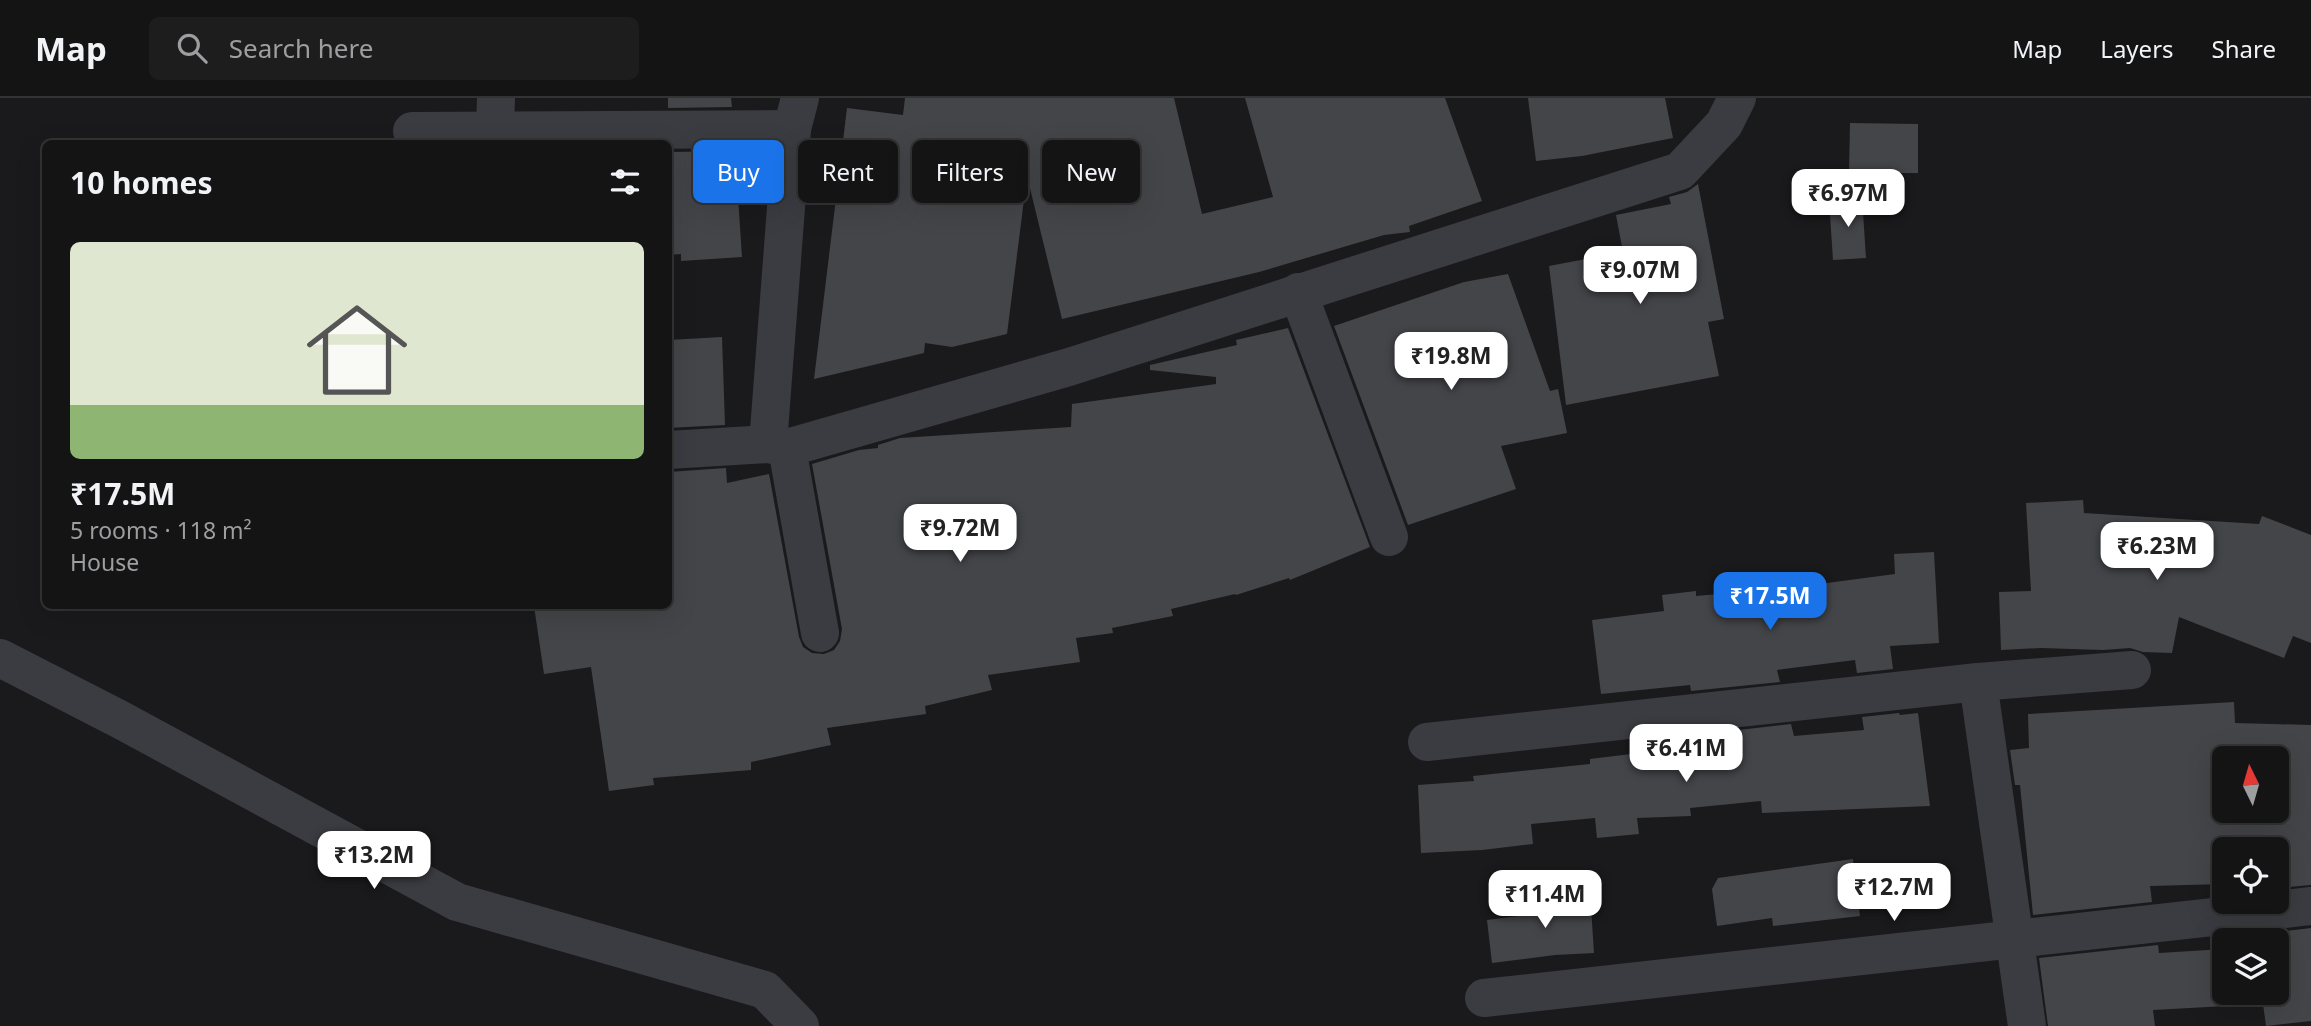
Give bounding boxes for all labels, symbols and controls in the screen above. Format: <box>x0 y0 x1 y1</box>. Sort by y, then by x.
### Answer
search box <box>149 17 639 80</box>
text: Map <box>35 26 107 71</box>
icon: search <box>173 29 211 67</box>
text: Search here <box>229 30 373 66</box>
text: Map <box>2012 32 2062 65</box>
text: Layers <box>2100 32 2174 65</box>
text: Share <box>2212 32 2276 65</box>
chip: Buy <box>693 140 784 203</box>
chip: Rent <box>798 140 898 203</box>
chip: Filters <box>912 140 1028 203</box>
chip: New <box>1042 140 1140 203</box>
text: 10 homes <box>70 162 213 203</box>
icon: filters <box>606 163 644 201</box>
pin: ₹6.97M <box>1791 170 1905 229</box>
text: ₹6.97M <box>1808 176 1888 208</box>
pin: ₹9.07M <box>1583 246 1697 306</box>
text: ₹9.07M <box>1600 253 1680 285</box>
icon: home <box>294 287 420 413</box>
pin: ₹19.8M <box>1394 332 1508 392</box>
text: ₹19.8M <box>1411 339 1491 371</box>
text: ₹17.5M <box>70 473 175 514</box>
pin: ₹9.72M <box>903 504 1017 564</box>
text: ₹9.72M <box>920 511 1000 543</box>
text: 5 rooms · 118 m² <box>70 514 252 546</box>
pin: ₹6.23M <box>2100 522 2214 582</box>
text: ₹6.23M <box>2117 529 2197 561</box>
text: House <box>70 546 139 578</box>
pin: ₹17.5M <box>1713 573 1827 632</box>
text: ₹17.5M <box>1730 579 1810 611</box>
pin: ₹6.41M <box>1629 724 1743 784</box>
text: ₹6.41M <box>1646 731 1726 763</box>
north arrow <box>2212 746 2289 822</box>
map controls <box>2212 746 2289 1005</box>
pin: ₹13.2M <box>317 832 431 891</box>
button: locate <box>2212 837 2289 914</box>
text: ₹13.2M <box>334 838 414 870</box>
pin: ₹12.7M <box>1837 864 1951 923</box>
pin: ₹11.4M <box>1488 870 1602 930</box>
text: ₹12.7M <box>1854 870 1934 902</box>
text: ₹11.4M <box>1505 877 1585 909</box>
button: layers <box>2212 928 2289 1005</box>

